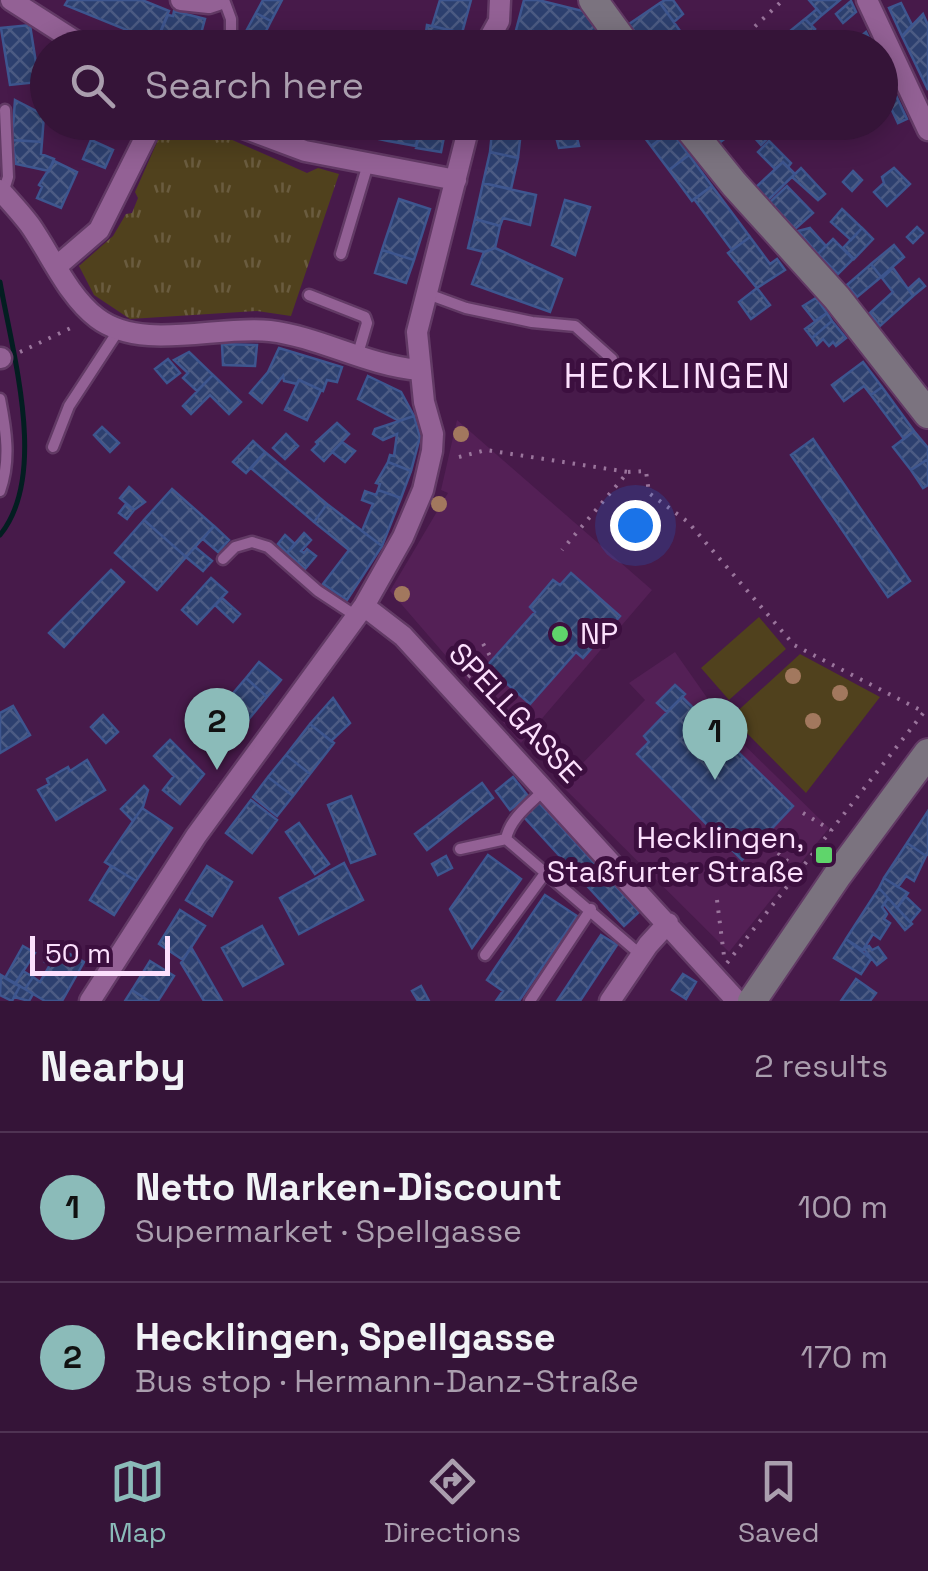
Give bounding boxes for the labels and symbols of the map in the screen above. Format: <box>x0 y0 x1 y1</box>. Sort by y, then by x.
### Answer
district label: HECKLINGEN <box>564 354 792 398</box>
your location <box>610 500 661 551</box>
place label: NP <box>580 614 618 653</box>
marker: NP <box>549 623 571 645</box>
street label: SPELLGASSE <box>440 634 590 791</box>
pin: 2 <box>184 688 250 770</box>
pin: 1 <box>682 698 748 780</box>
place label: Hecklingen, Staßfurter Straße <box>547 818 804 891</box>
marker: Hecklingen, Staßfurter Straße <box>813 844 835 866</box>
scale bar <box>30 931 170 976</box>

